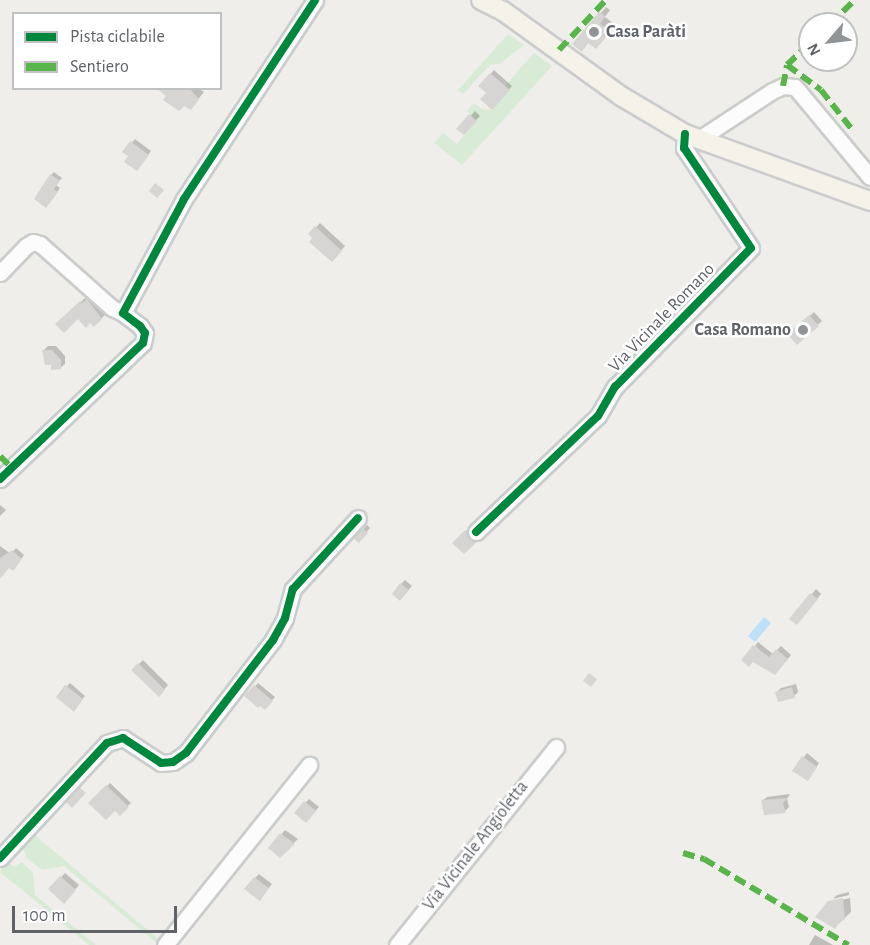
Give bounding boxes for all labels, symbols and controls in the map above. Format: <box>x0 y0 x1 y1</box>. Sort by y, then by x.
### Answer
legend <box>12 12 222 90</box>
north arrow <box>798 12 858 72</box>
place label: Casa Paràti <box>606 21 686 43</box>
marker: Casa Paràti <box>587 25 601 39</box>
text: Pista ciclabile <box>70 28 165 46</box>
text: N <box>804 41 824 58</box>
text: Sentiero <box>70 58 129 76</box>
street label: Via Vicinale Romano <box>604 259 720 377</box>
place label: Casa Romano <box>694 319 791 341</box>
marker: Casa Romano <box>796 323 810 337</box>
street label: Via Vicinale Angioletta <box>419 777 533 915</box>
scale bar <box>15 894 180 932</box>
text: 100 m <box>23 907 66 925</box>

